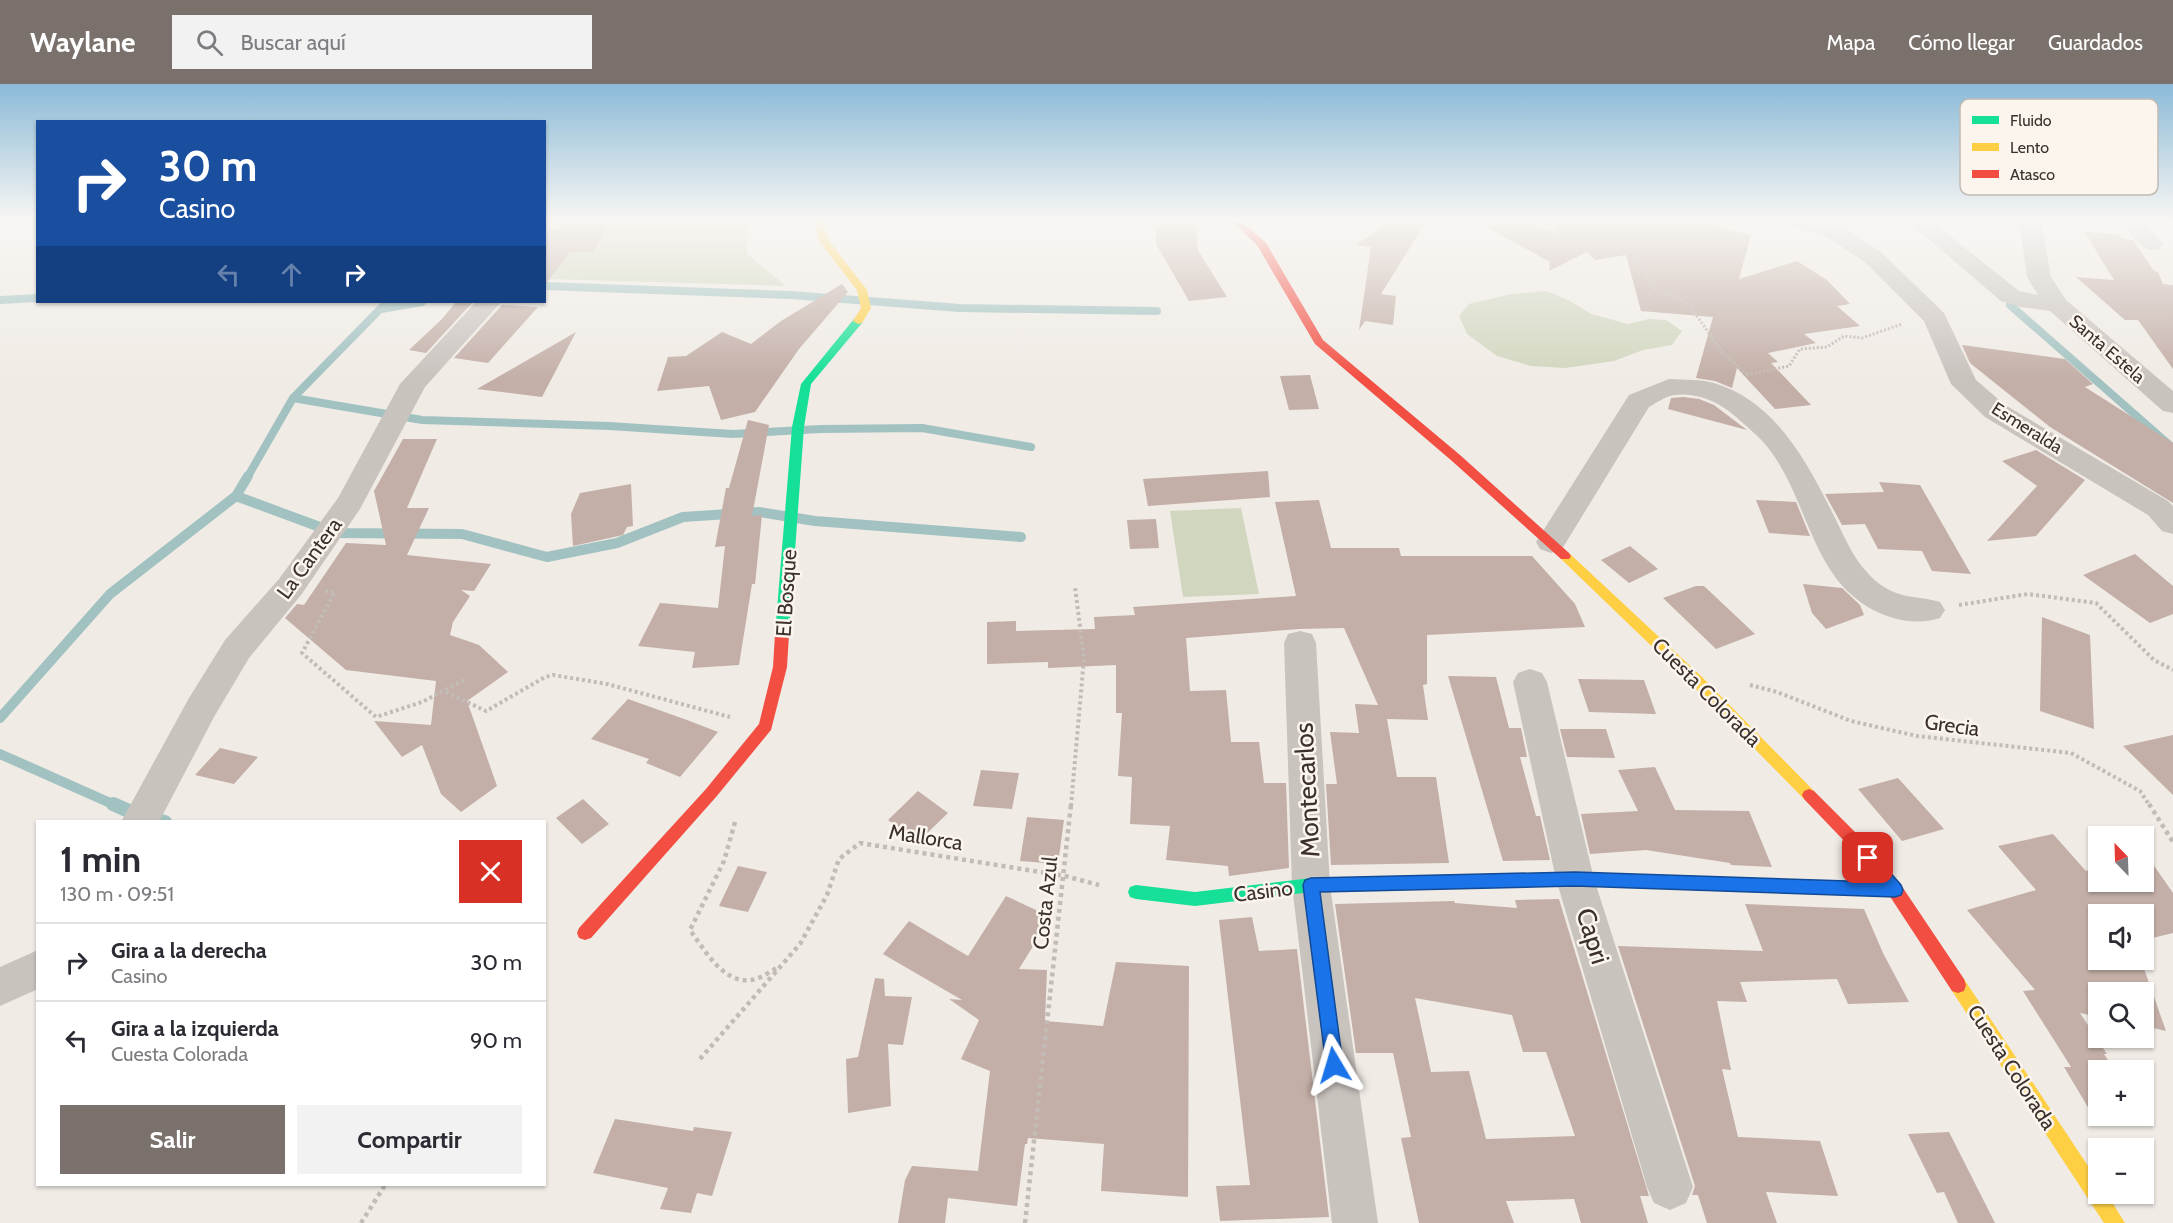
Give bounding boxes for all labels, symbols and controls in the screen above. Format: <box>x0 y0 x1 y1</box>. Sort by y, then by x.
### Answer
search box <box>172 15 592 69</box>
text: Waylane <box>30 25 136 59</box>
icon: search <box>193 26 226 59</box>
text: Buscar aquí <box>241 29 346 56</box>
text: Mapa <box>1827 30 1875 55</box>
text: Cómo llegar <box>1908 30 2015 55</box>
text: Guardados <box>2048 30 2143 55</box>
legend <box>1960 99 2158 195</box>
text: Fluido <box>2010 111 2052 130</box>
text: Lento <box>2010 138 2049 157</box>
text: 30 m <box>159 140 257 192</box>
icon: right <box>60 144 138 222</box>
text: Atasco <box>2010 165 2055 184</box>
text: Casino <box>159 192 235 225</box>
icon: left <box>212 258 245 291</box>
icon: ahead <box>275 258 308 291</box>
icon: right <box>338 258 371 291</box>
street label: Santa Estela <box>2065 310 2150 388</box>
street label: Esmeralda <box>1988 398 2067 459</box>
street label: La Cantera <box>271 513 347 603</box>
street label: El Bosque <box>770 548 802 638</box>
street label: Cuesta Colorada <box>1647 632 1767 752</box>
street label: Grecia <box>1923 709 1981 741</box>
street label: Montecarlos <box>1287 722 1327 858</box>
street label: Mallorca <box>887 819 965 855</box>
north arrow <box>2088 826 2154 892</box>
map controls <box>2088 826 2154 1204</box>
pin <box>1842 832 1893 883</box>
text: 1 min <box>60 837 141 881</box>
button: close <box>459 840 522 903</box>
icon: arrive <box>1851 841 1884 874</box>
street label: Costa Azul <box>1028 855 1062 951</box>
street label: Casino <box>1232 875 1294 907</box>
text: 130 m · 09:51 <box>60 882 174 906</box>
street label: Capri <box>1569 904 1617 968</box>
button: sound <box>2088 904 2154 970</box>
text: Gira a la derecha <box>111 937 267 964</box>
icon: right <box>60 946 93 979</box>
text: 30 m <box>470 949 522 976</box>
text: Casino <box>111 964 168 988</box>
button: search <box>2088 982 2154 1048</box>
street label: Cuesta Colorada <box>1962 1000 2062 1134</box>
text: Gira a la izquierda <box>111 1015 279 1042</box>
icon: left <box>60 1024 93 1057</box>
text: 90 m <box>470 1027 522 1054</box>
position arrow <box>1302 1033 1366 1097</box>
text: Cuesta Colorada <box>111 1042 248 1066</box>
button: + <box>2088 1060 2154 1126</box>
button: Salir <box>60 1105 285 1174</box>
button: Compartir <box>297 1105 522 1174</box>
button: − <box>2088 1138 2154 1204</box>

